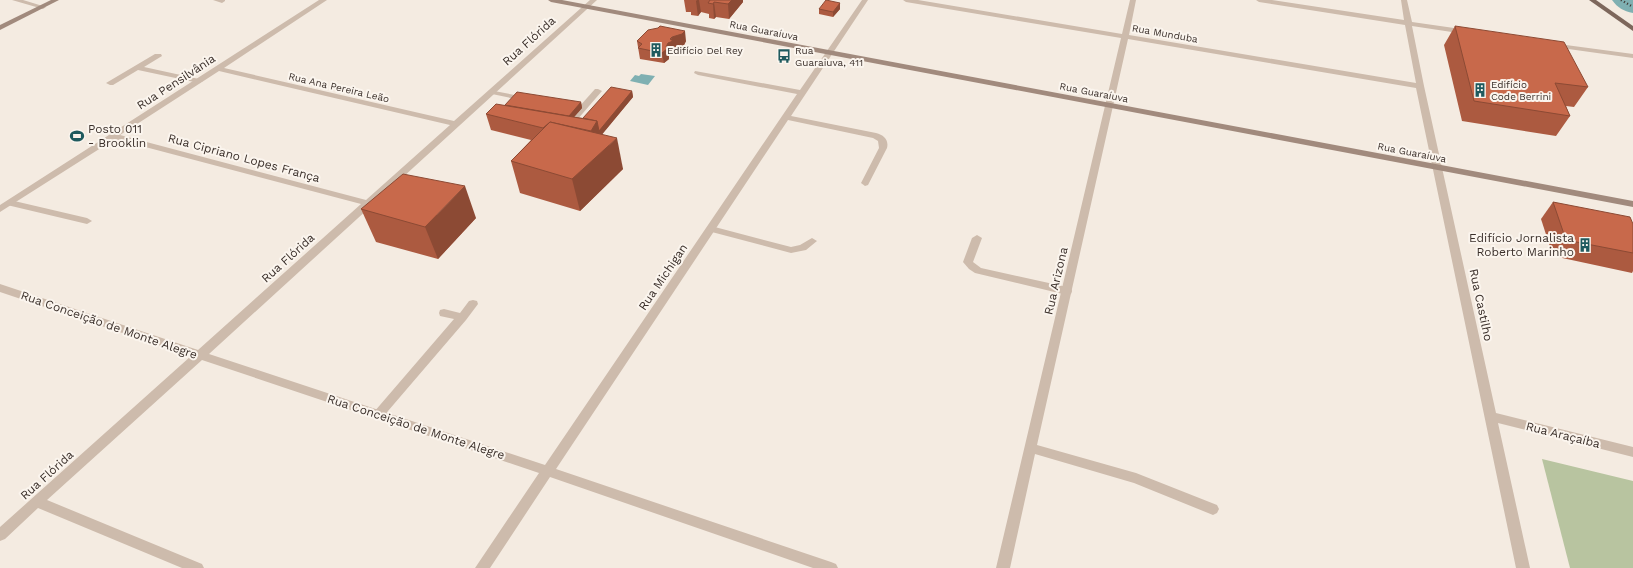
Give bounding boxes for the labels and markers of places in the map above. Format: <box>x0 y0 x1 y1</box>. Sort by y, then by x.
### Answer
building icon: Edifício Del Rey <box>648 42 664 58</box>
place label: Edifício Del Rey <box>667 45 743 56</box>
place label: Rua Guaraiuva, 411 <box>795 45 863 68</box>
bus stop icon: Rua Guaraiuva, 411 <box>776 48 792 64</box>
place label: Edifício Code Berrini <box>1491 79 1551 102</box>
building icon: Edifício Code Berrini <box>1472 82 1488 98</box>
place label: Posto 011 - Brooklin <box>88 122 146 150</box>
sports icon: Posto 011 - Brooklin <box>69 128 85 144</box>
place label: Edifício Jornalista Roberto Marinho <box>1469 231 1574 259</box>
building icon: Edifício Jornalista Roberto Marinho <box>1577 237 1593 253</box>

